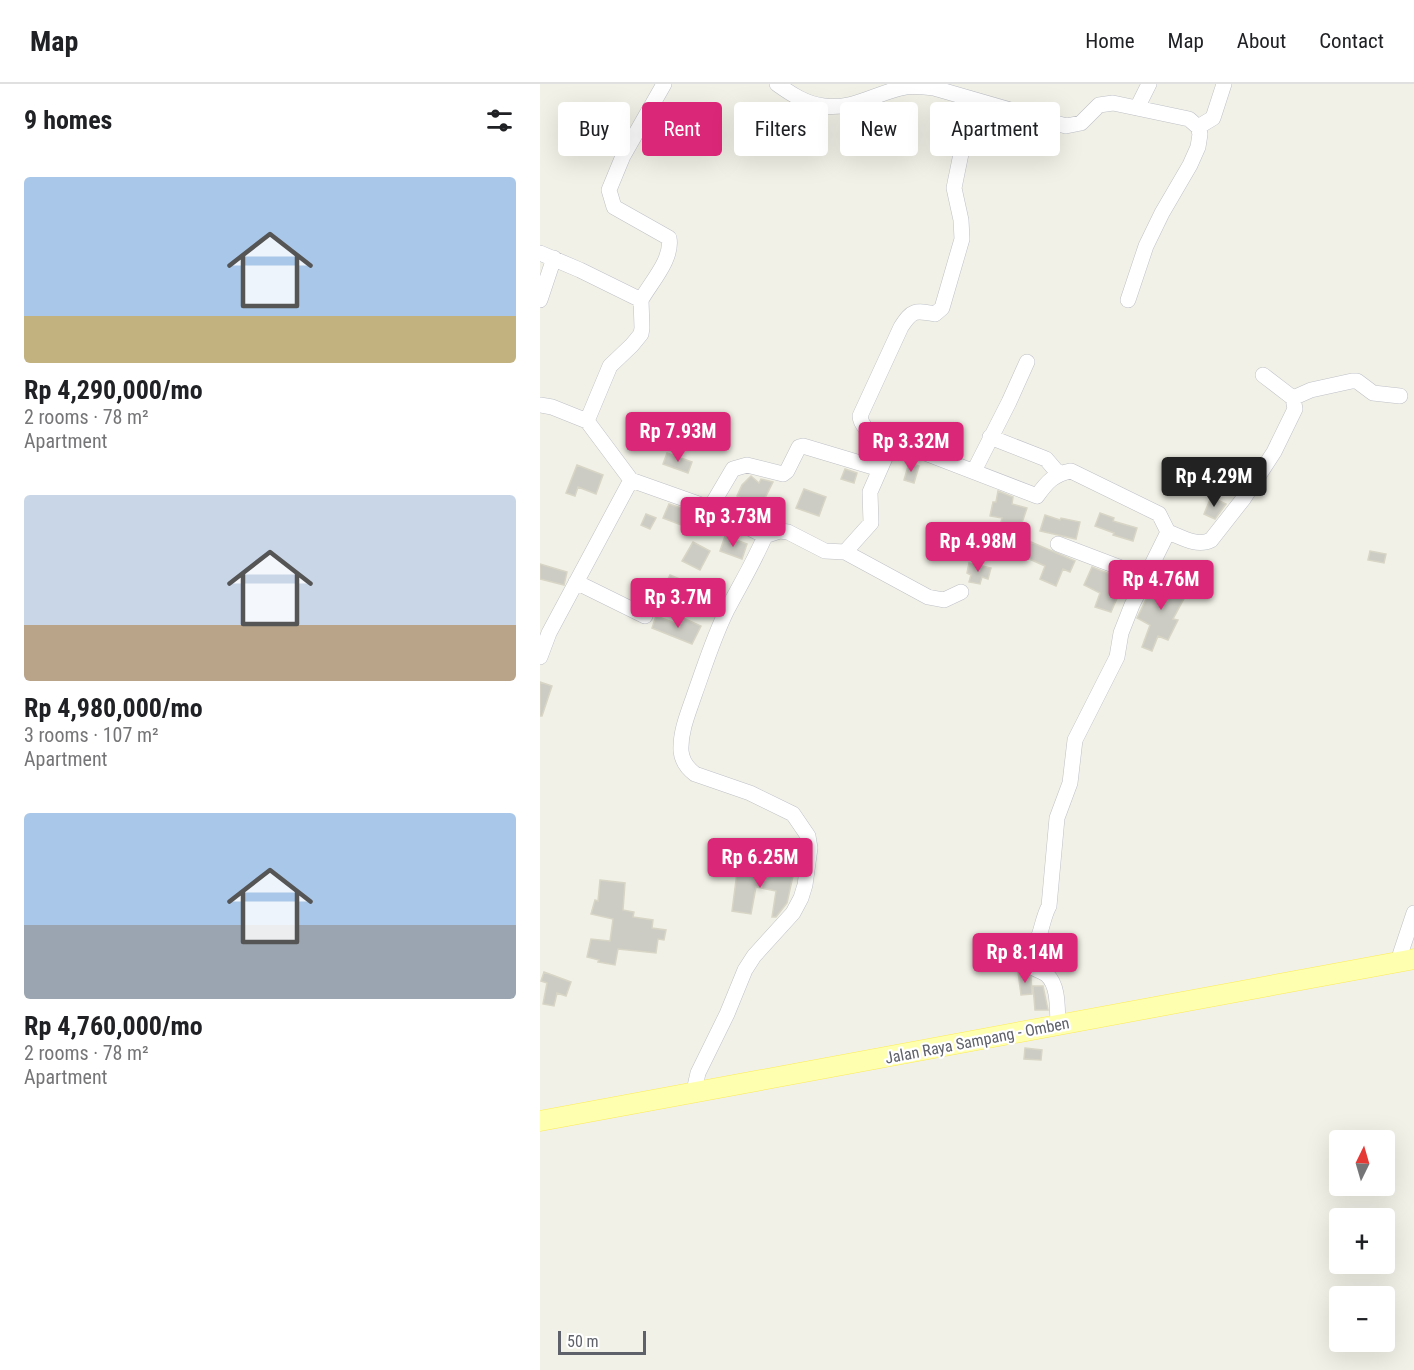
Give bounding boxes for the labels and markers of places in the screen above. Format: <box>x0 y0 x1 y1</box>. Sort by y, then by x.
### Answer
pin: Rp 7.93M <box>616 412 740 463</box>
pin: Rp 3.32M <box>849 422 973 473</box>
pin: Rp 4.29M <box>1152 457 1276 508</box>
pin: Rp 3.73M <box>671 497 795 548</box>
pin: Rp 4.98M <box>916 522 1040 573</box>
pin: Rp 4.76M <box>1099 560 1223 611</box>
pin: Rp 3.7M <box>623 578 733 629</box>
pin: Rp 6.25M <box>698 838 822 889</box>
pin: Rp 8.14M <box>963 933 1087 984</box>

